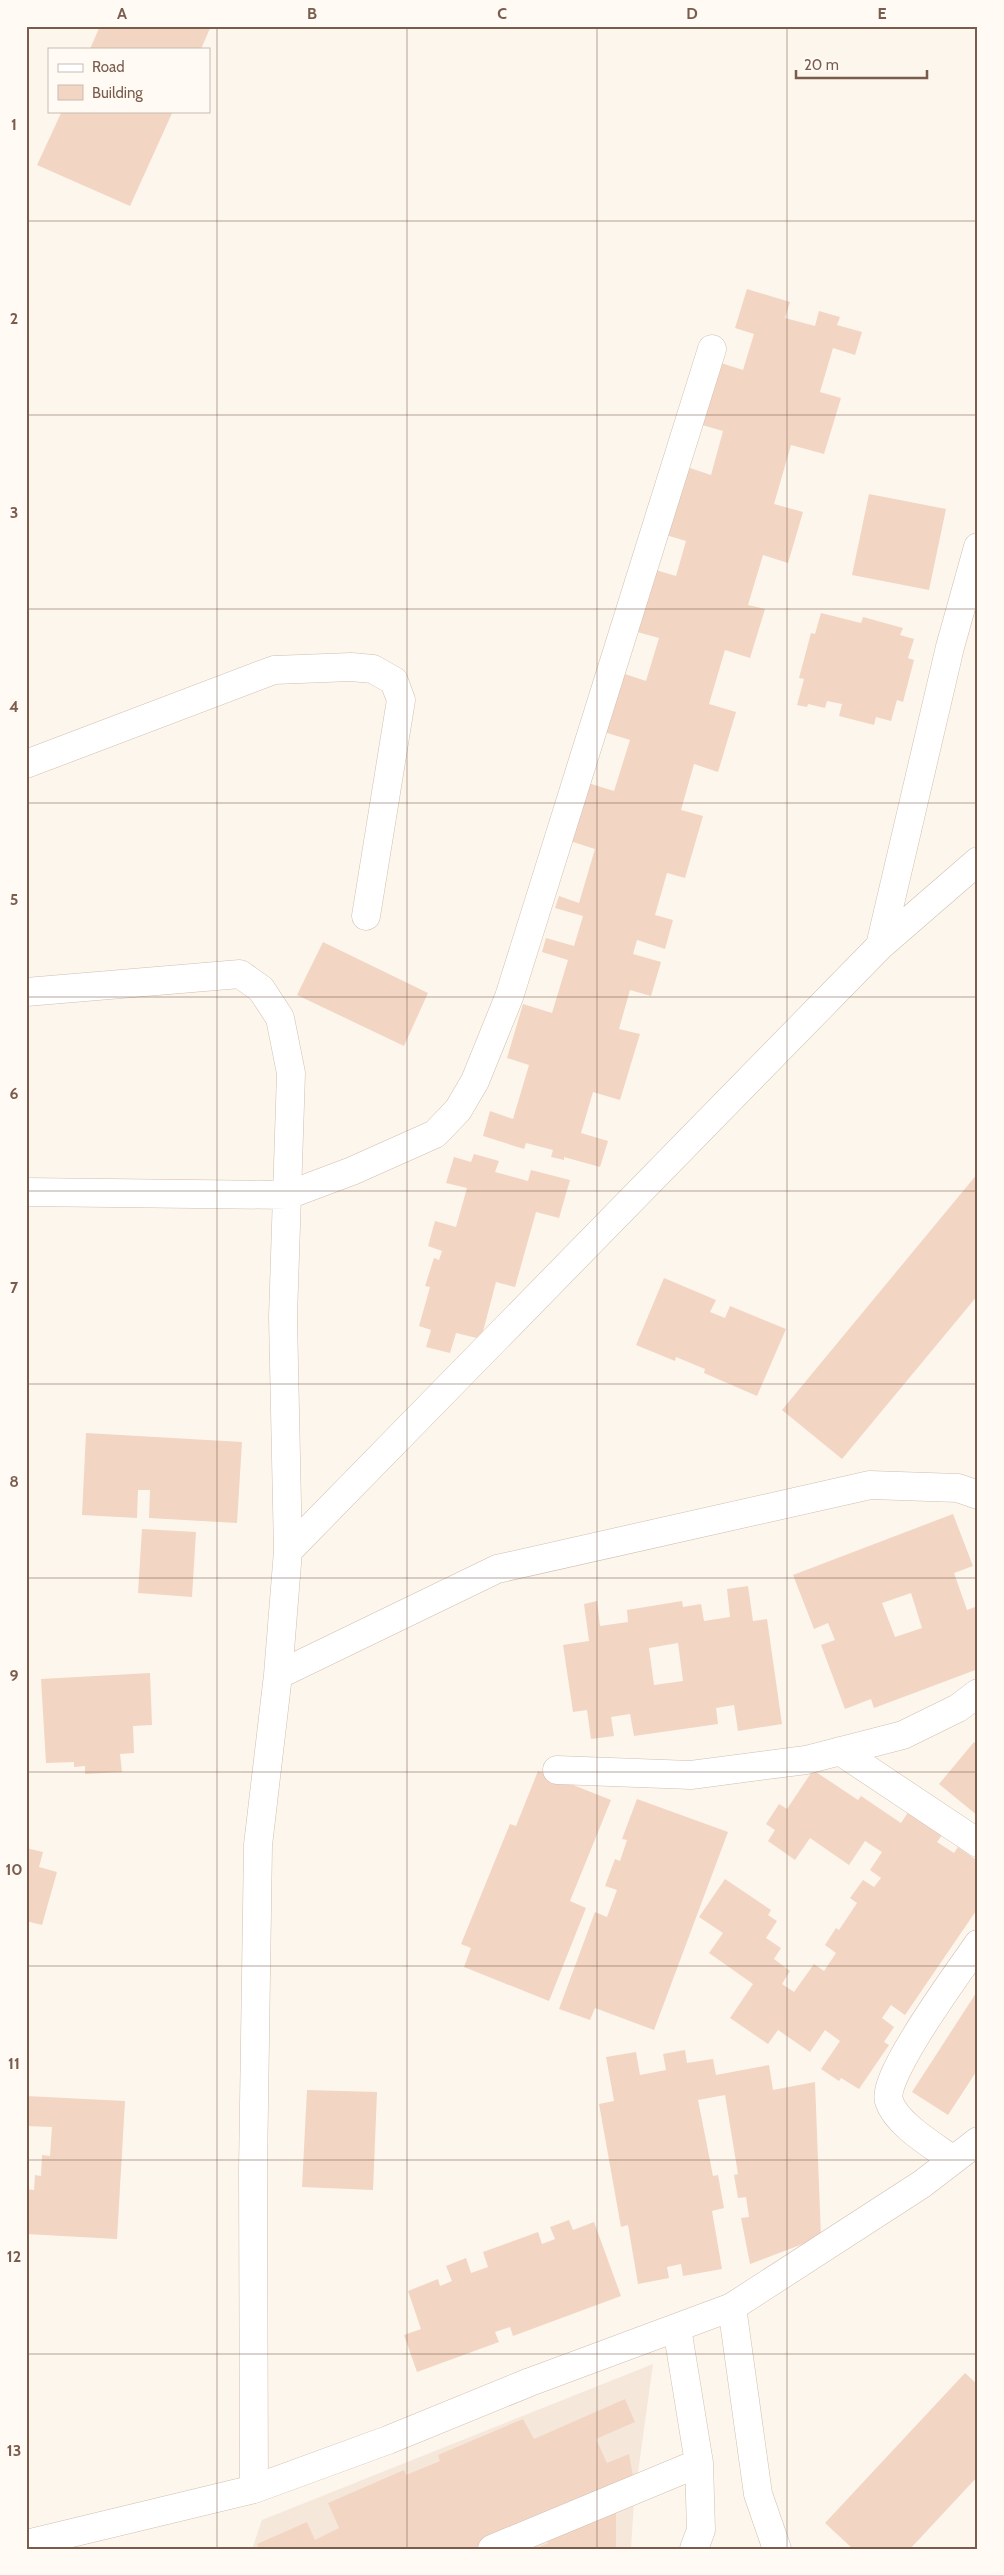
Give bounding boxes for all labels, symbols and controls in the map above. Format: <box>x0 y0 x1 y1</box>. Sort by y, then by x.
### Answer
text: A <box>117 4 127 23</box>
text: B <box>307 4 317 23</box>
text: C <box>497 4 507 23</box>
text: D <box>686 4 698 23</box>
text: E <box>877 4 887 23</box>
legend <box>48 48 210 112</box>
scale bar <box>796 48 928 80</box>
text: 20 m <box>804 56 839 74</box>
text: Road <box>92 58 125 76</box>
text: Building <box>92 84 143 102</box>
text: 1 <box>11 115 17 134</box>
text: 2 <box>10 309 18 328</box>
text: 3 <box>10 503 18 522</box>
text: 4 <box>9 697 19 716</box>
text: 5 <box>10 890 18 909</box>
text: 6 <box>10 1084 19 1103</box>
text: 7 <box>10 1278 19 1297</box>
text: 8 <box>9 1472 19 1491</box>
text: 9 <box>10 1666 19 1685</box>
text: 10 <box>5 1860 23 1879</box>
text: 11 <box>8 2054 20 2073</box>
text: 12 <box>7 2247 21 2266</box>
text: 13 <box>7 2441 21 2460</box>

